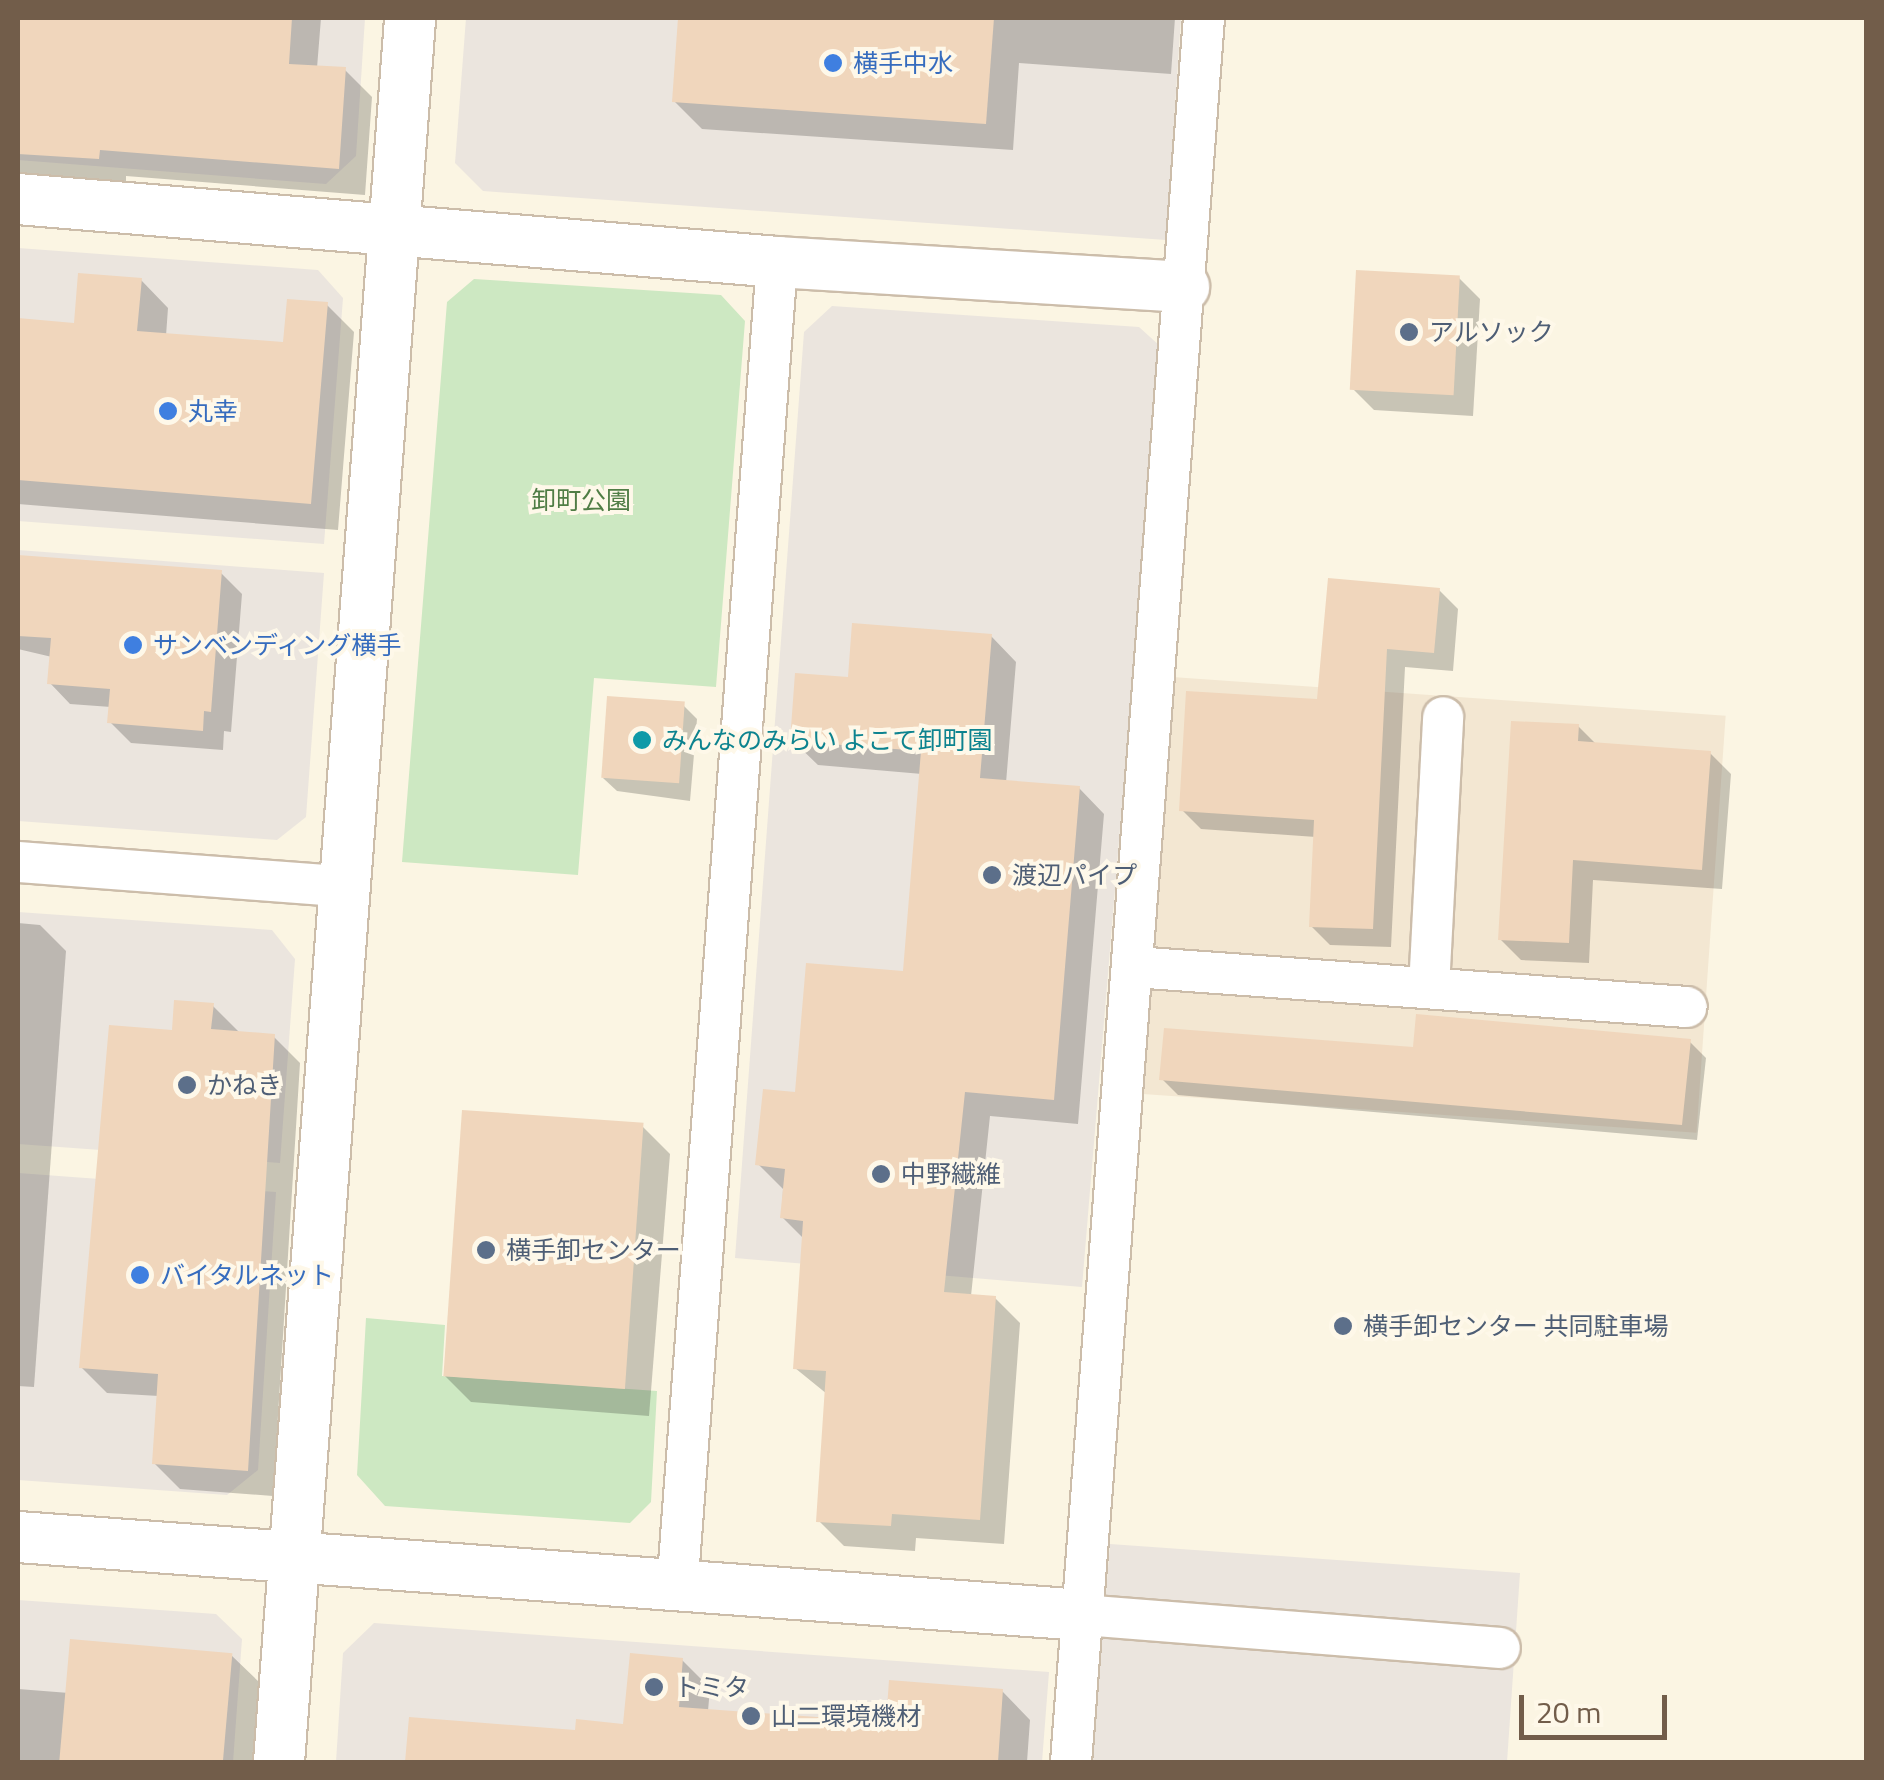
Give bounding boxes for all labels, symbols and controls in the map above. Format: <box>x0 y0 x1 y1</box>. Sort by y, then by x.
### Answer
place label: 横手中水 <box>853 48 953 78</box>
marker: 横手中水 <box>822 52 844 74</box>
place label: アルソック <box>1429 317 1554 347</box>
marker: アルソック <box>1398 321 1420 343</box>
place label: 丸幸 <box>188 396 238 426</box>
marker: 丸幸 <box>157 400 179 422</box>
park label: 卸町公園 <box>531 485 631 515</box>
place label: サンベンディング横手 <box>153 630 403 660</box>
marker: サンベンディング横手 <box>122 634 144 656</box>
place label: みんなのみらい よこて卸町園 <box>662 725 992 755</box>
marker: みんなのみらい よこて卸町園 <box>631 729 653 751</box>
place label: 渡辺パイプ <box>1012 860 1137 890</box>
marker: 渡辺パイプ <box>981 864 1003 886</box>
place label: かねき <box>207 1070 282 1100</box>
marker: かねき <box>176 1074 198 1096</box>
place label: 中野繊維 <box>901 1159 1001 1189</box>
marker: 中野繊維 <box>870 1163 892 1185</box>
place label: 横手卸センター <box>506 1235 681 1265</box>
marker: 横手卸センター <box>475 1239 497 1261</box>
place label: バイタルネット <box>160 1260 335 1290</box>
marker: バイタルネット <box>129 1264 151 1286</box>
place label: 横手卸センター 共同駐車場 <box>1363 1311 1668 1341</box>
marker: 横手卸センター 共同駐車場 <box>1332 1315 1354 1337</box>
place label: トミタ <box>674 1672 749 1702</box>
scale bar <box>1524 1675 1672 1737</box>
marker: トミタ <box>643 1676 665 1698</box>
text: 20 m <box>1536 1689 1601 1735</box>
place label: 山二環境機材 <box>771 1701 921 1731</box>
marker: 山二環境機材 <box>740 1705 762 1727</box>

